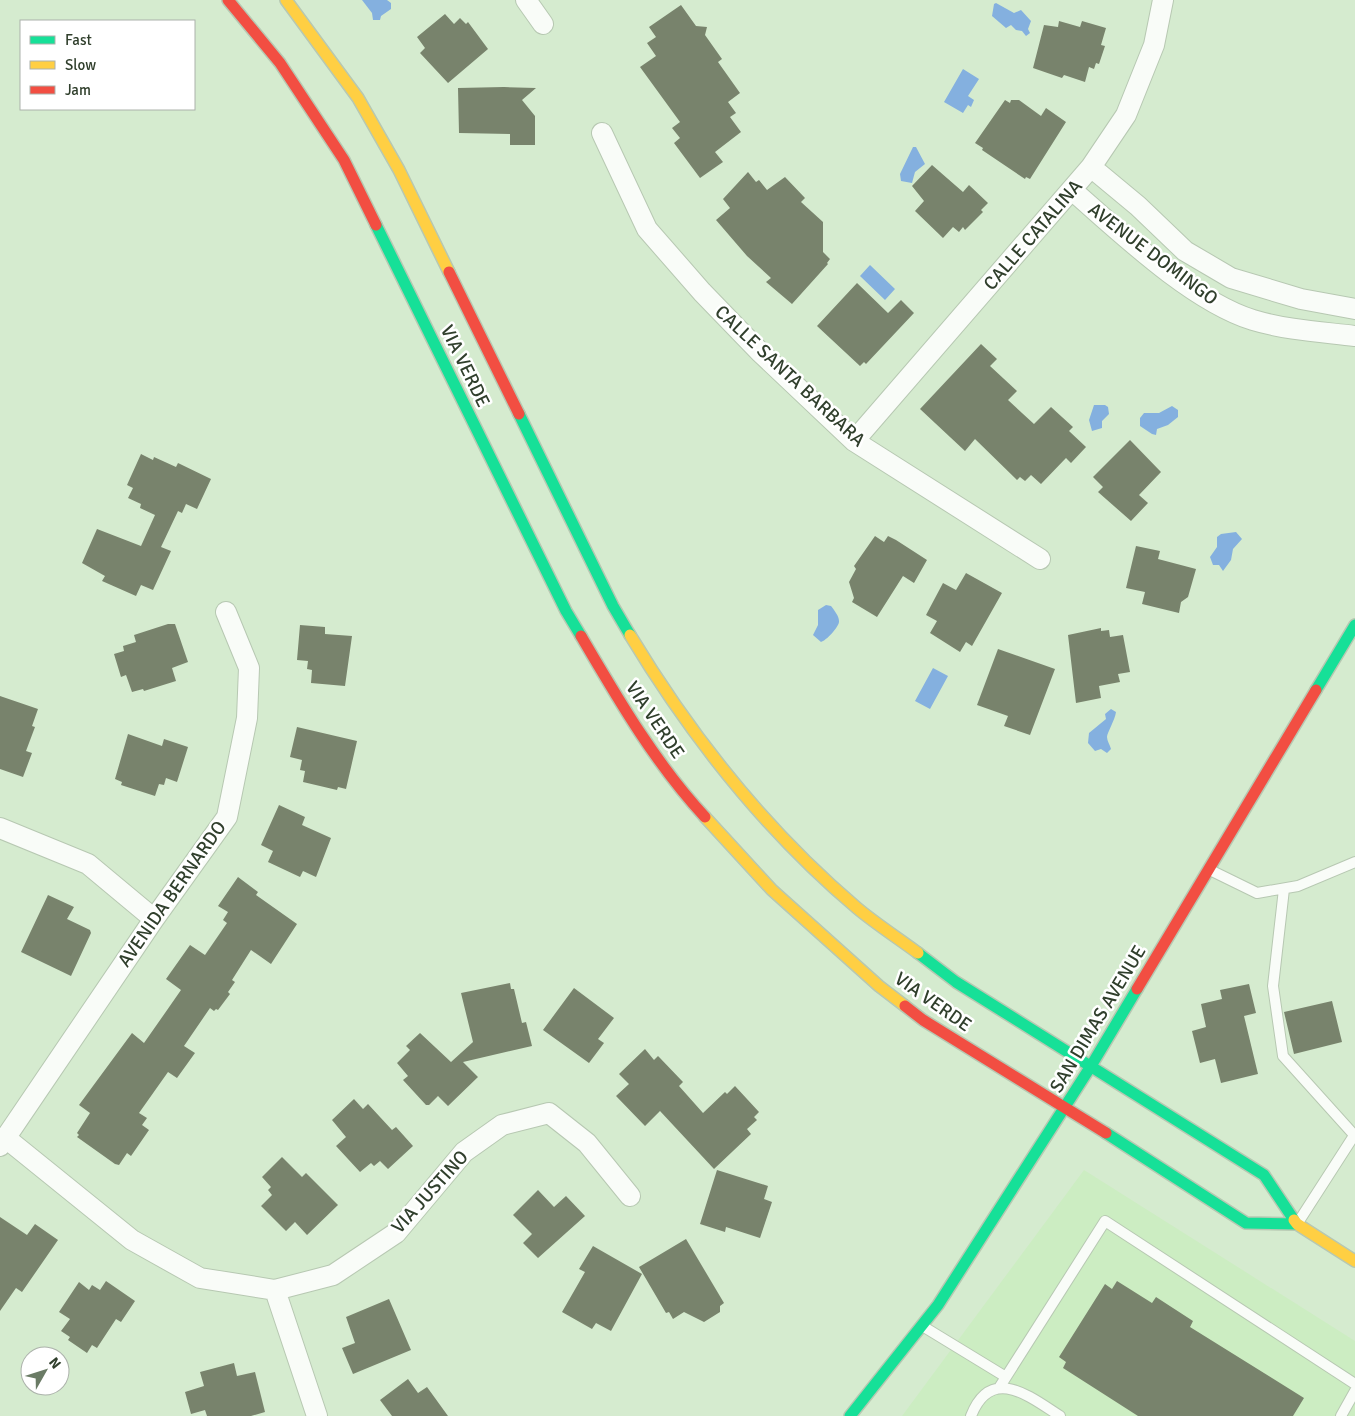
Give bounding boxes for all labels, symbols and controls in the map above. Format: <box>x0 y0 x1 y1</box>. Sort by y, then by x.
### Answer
legend <box>20 20 195 110</box>
text: Fast <box>65 31 92 49</box>
text: Slow <box>65 56 96 74</box>
text: Jam <box>65 81 91 99</box>
street label: CALLE CATALINA <box>978 174 1088 295</box>
street label: AVENUE DOMINGO <box>1083 197 1223 311</box>
street label: CALLE SANTA BARBARA <box>710 300 871 452</box>
street label: VIA VERDE <box>435 321 495 411</box>
street label: VIA VERDE <box>620 677 690 763</box>
street label: AVENIDA BERNARDO <box>113 816 231 972</box>
street label: SAN DIMAS AVENUE <box>1045 941 1151 1097</box>
street label: VIA VERDE <box>890 967 976 1037</box>
street label: VIA JUSTINO <box>386 1145 474 1239</box>
north arrow <box>20 1346 70 1396</box>
text: N <box>45 1354 64 1372</box>

